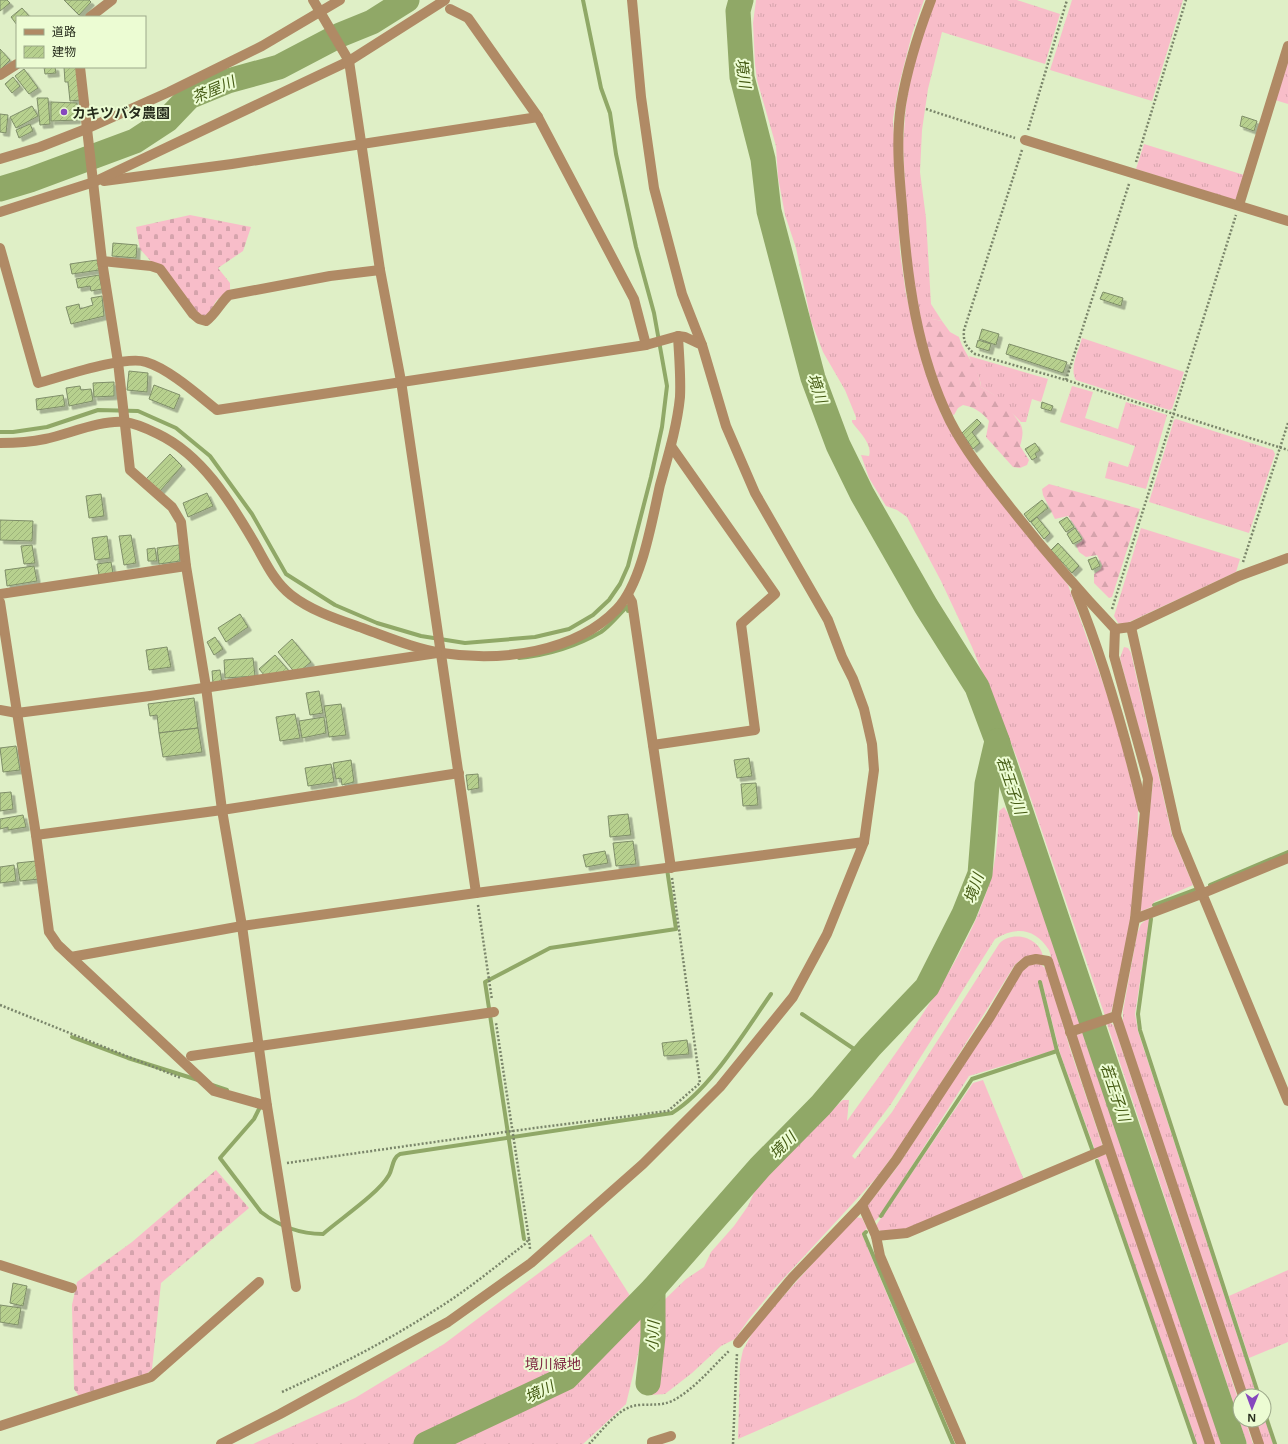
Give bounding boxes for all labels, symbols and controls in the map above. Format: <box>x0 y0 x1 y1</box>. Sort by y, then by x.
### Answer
legend <box>16 16 146 68</box>
text: 道路 <box>52 23 76 40</box>
text: 建物 <box>52 43 76 60</box>
water label: 境川 <box>732 57 756 91</box>
water label: 茶屋川 <box>188 70 239 107</box>
place label: カキツバタ農園 <box>72 103 170 122</box>
marker: カキツバタ農園 <box>59 107 69 117</box>
water label: 境川 <box>804 371 833 407</box>
water label: 若王子川 <box>993 753 1032 819</box>
water label: 境川 <box>959 869 988 905</box>
water label: 若王子川 <box>1097 1060 1136 1126</box>
water label: 境川 <box>764 1126 801 1163</box>
water label: 小川 <box>641 1319 663 1352</box>
park label: 境川緑地 <box>525 1354 581 1373</box>
water label: 境川 <box>521 1375 559 1406</box>
north arrow <box>1232 1388 1272 1428</box>
text: N <box>1247 1411 1256 1426</box>

